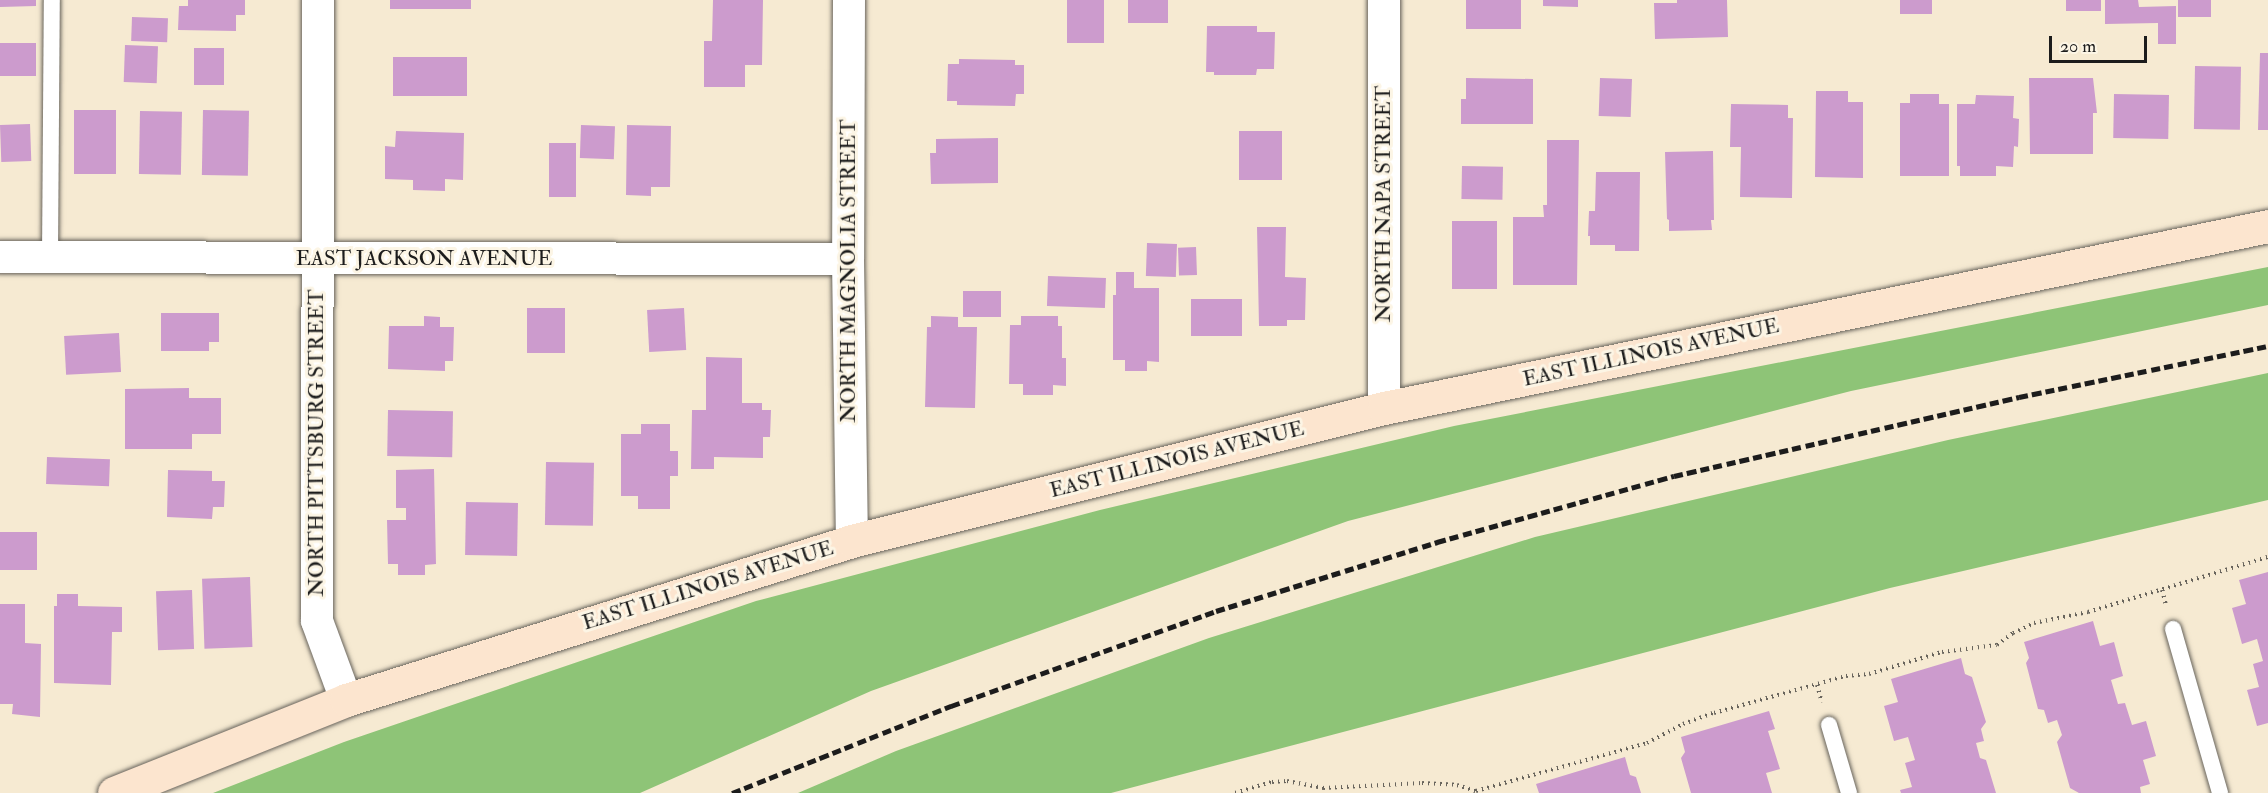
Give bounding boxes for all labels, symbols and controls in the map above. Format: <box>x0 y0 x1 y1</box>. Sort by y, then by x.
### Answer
scale bar <box>2052 24 2150 62</box>
text: 20 m <box>2060 35 2096 58</box>
street label: NORTH NAPA STREET <box>1371 86 1397 322</box>
street label: NORTH MAGNOLIA STREET <box>836 119 862 423</box>
street label: EAST JACKSON AVENUE <box>296 246 552 272</box>
street label: NORTH PITTSBURG STREET <box>304 289 330 597</box>
street label: EAST ILLINOIS AVENUE <box>1521 314 1781 392</box>
street label: EAST ILLINOIS AVENUE <box>1047 416 1307 504</box>
street label: EAST ILLINOIS AVENUE <box>579 536 837 636</box>

